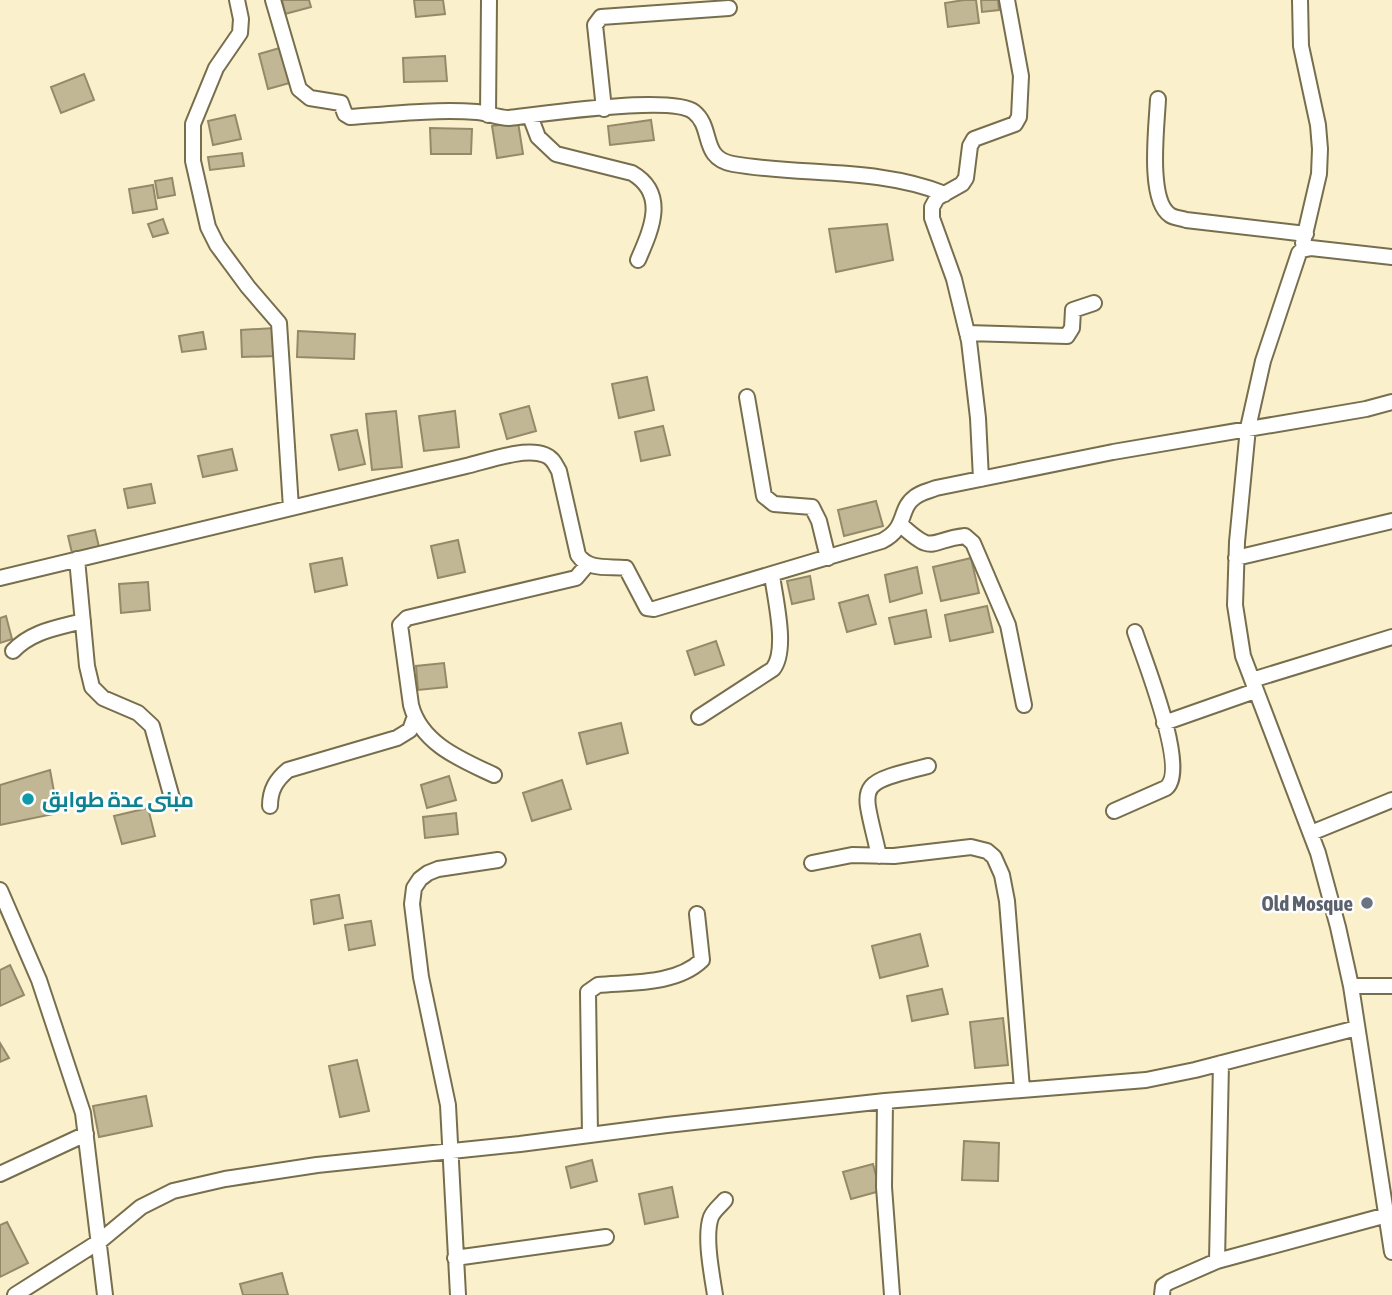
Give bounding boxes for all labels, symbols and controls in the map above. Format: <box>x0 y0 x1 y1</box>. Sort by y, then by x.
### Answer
place label: مبنى عدة طوابق <box>42 787 194 813</box>
marker: مبنى عدة طوابق <box>20 791 36 807</box>
place label: Old Mosque <box>1262 891 1353 915</box>
marker: Old Mosque <box>1359 895 1375 911</box>

